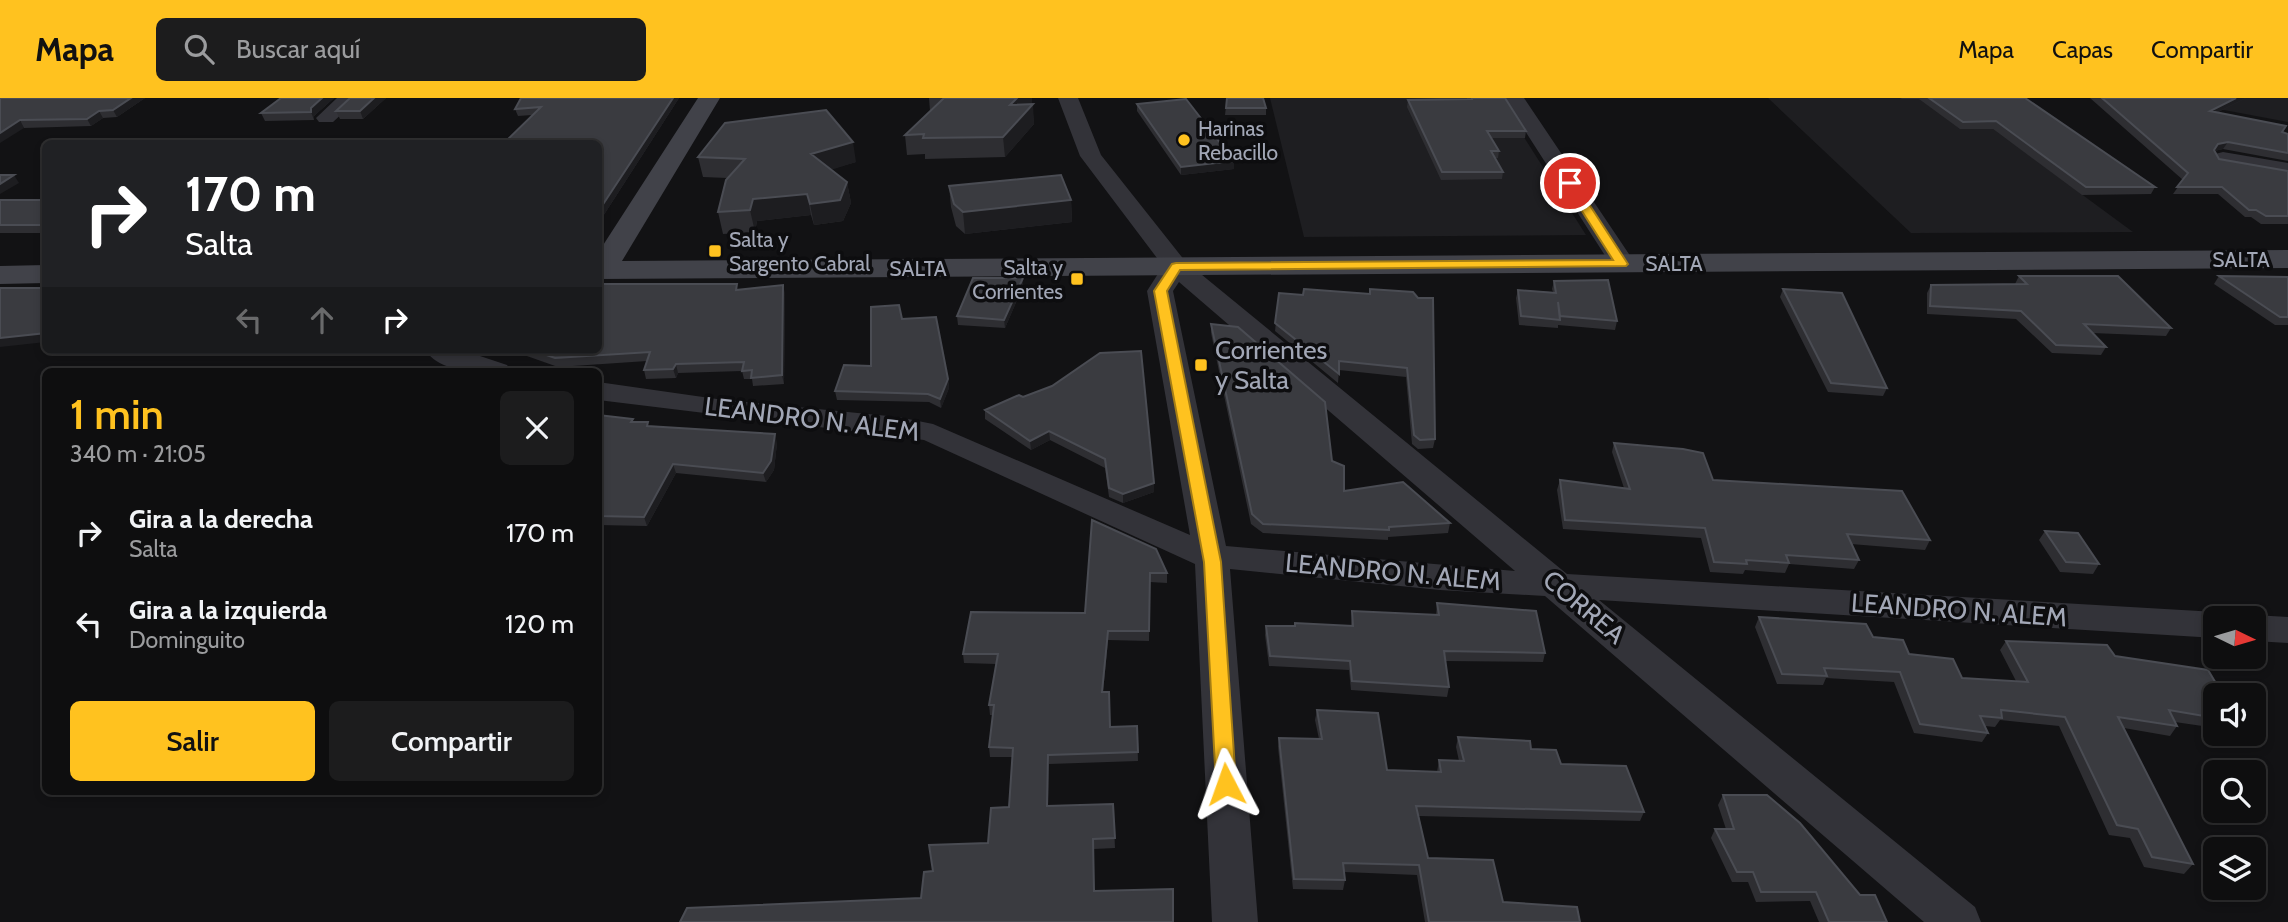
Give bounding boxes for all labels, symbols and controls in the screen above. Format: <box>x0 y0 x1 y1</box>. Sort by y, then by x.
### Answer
search box <box>156 18 646 81</box>
text: Mapa <box>35 29 114 69</box>
icon: search <box>180 30 218 68</box>
text: Buscar aquí <box>236 33 360 65</box>
text: Mapa <box>1958 35 2014 64</box>
text: Capas <box>2052 35 2113 64</box>
text: Compartir <box>2151 35 2253 64</box>
place label: Harinas Rebacillo <box>1198 116 1278 165</box>
marker: Harinas Rebacillo <box>1176 132 1192 148</box>
pin <box>1540 153 1600 213</box>
text: 170 m <box>185 164 316 223</box>
icon: arrive <box>1551 164 1589 202</box>
icon: right <box>70 168 161 259</box>
text: Salta <box>185 224 253 263</box>
place label: Salta y Sargento Cabral <box>729 227 870 276</box>
marker: Salta y Sargento Cabral <box>707 243 723 259</box>
street label: SALTA <box>2212 247 2270 272</box>
street label: SALTA <box>1645 251 1703 276</box>
place label: Salta y Corrientes <box>972 255 1063 304</box>
street label: SALTA <box>889 256 947 281</box>
marker: Salta y Corrientes <box>1069 271 1085 287</box>
icon: left <box>230 301 268 339</box>
icon: ahead <box>303 301 341 339</box>
icon: right <box>376 301 414 339</box>
place label: Corrientes y Salta <box>1215 334 1328 396</box>
marker: Corrientes y Salta <box>1193 357 1209 373</box>
text: 1 min <box>70 388 164 440</box>
street label: LEANDRO N. ALEM <box>703 390 921 448</box>
button: close <box>500 391 574 465</box>
text: 340 m · 21:05 <box>70 440 206 468</box>
text: Gira a la derecha <box>129 503 313 535</box>
icon: right <box>70 514 108 552</box>
text: 170 m <box>506 517 574 549</box>
text: Salta <box>129 535 178 563</box>
street label: LEANDRO N. ALEM <box>1284 547 1502 597</box>
street label: CORREA <box>1536 563 1632 651</box>
street label: LEANDRO N. ALEM <box>1850 586 2068 634</box>
text: Gira a la izquierda <box>129 594 327 626</box>
icon: left <box>70 605 108 643</box>
north arrow <box>2203 606 2266 668</box>
map controls <box>2203 606 2266 900</box>
text: 120 m <box>505 608 574 640</box>
text: Dominguito <box>129 626 245 654</box>
button: sound <box>2203 683 2266 746</box>
button: Salir <box>70 701 315 781</box>
button: Compartir <box>329 701 574 781</box>
position arrow <box>1189 747 1263 821</box>
button: search <box>2203 760 2266 823</box>
button: layers <box>2203 837 2266 900</box>

